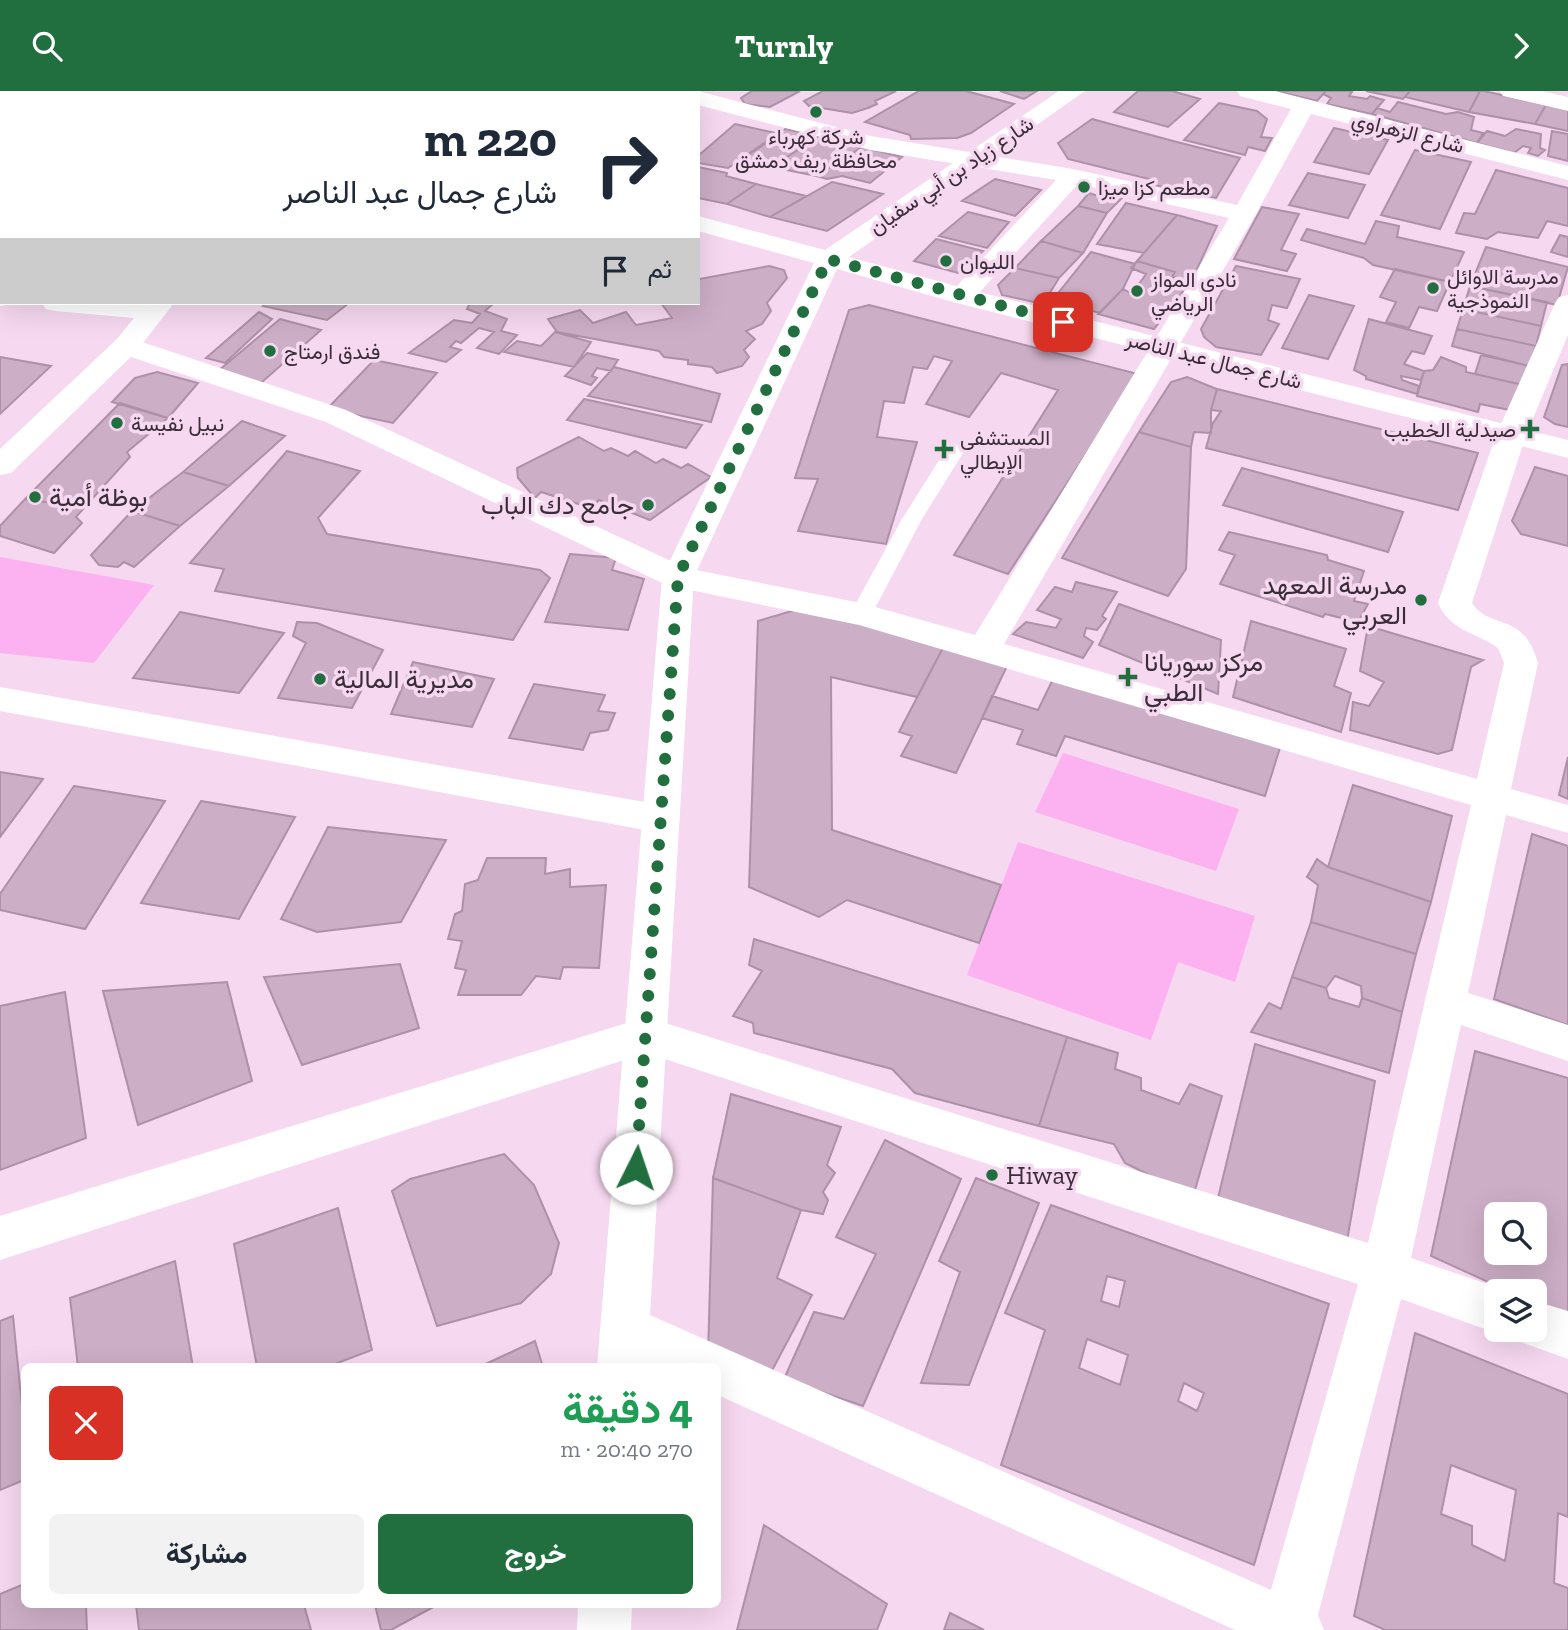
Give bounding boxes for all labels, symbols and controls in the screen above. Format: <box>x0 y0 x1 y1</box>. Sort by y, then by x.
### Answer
icon: search <box>28 27 66 65</box>
text: Turnly <box>735 27 833 65</box>
icon: forward <box>1502 27 1540 65</box>
marker: شركة كهرباء محافظة ريف دمشق <box>808 104 824 120</box>
street label: شارع الزهراوي <box>1348 106 1467 163</box>
text: 220 m <box>424 110 557 169</box>
street label: شارع زياد بن أبي سفيان <box>864 111 1041 243</box>
icon: right <box>581 119 672 210</box>
place label: شركة كهرباء محافظة ريف دمشق <box>735 124 897 174</box>
text: شارع جمال عبد الناصر <box>283 173 557 211</box>
place label: مطعم كزا ميزا <box>1098 175 1210 202</box>
marker: مطعم كزا ميزا <box>1076 179 1092 195</box>
place label: الليوان <box>960 249 1015 275</box>
icon: arrive <box>596 252 634 290</box>
text: ثم <box>648 253 672 285</box>
marker: الليوان <box>938 253 954 269</box>
place label: مدرسة الاوائل النموذجية <box>1447 264 1559 314</box>
place label: نادي المواز الرياضي <box>1150 267 1236 321</box>
marker: مدرسة الاوائل النموذجية <box>1425 280 1441 296</box>
marker: نادي المواز الرياضي <box>1129 283 1145 299</box>
pin <box>1033 292 1093 352</box>
icon: arrive <box>1044 303 1082 341</box>
street label: شارع جمال عبد الناصر <box>1122 326 1304 396</box>
place label: فندق ارمتاج <box>284 339 380 366</box>
marker: فندق ارمتاج <box>262 343 278 359</box>
place label: نبيل نفيسة <box>131 411 224 436</box>
marker: نبيل نفيسة <box>109 415 125 431</box>
place label: صيدلية الخطيب <box>1384 417 1516 442</box>
marker: صيدلية الخطيب <box>1522 421 1538 437</box>
place label: المستشفى الإيطالي <box>960 425 1050 479</box>
marker: المستشفى الإيطالي <box>934 439 954 459</box>
place label: بوظة أمية <box>49 481 147 513</box>
marker: بوظة أمية <box>27 489 43 505</box>
place label: جامع دك الباب <box>481 489 634 523</box>
marker: جامع دك الباب <box>640 497 656 513</box>
place label: مدرسة المعهد العربي <box>1262 569 1407 636</box>
marker: مدرسة المعهد العربي <box>1413 592 1429 608</box>
place label: مركز سوريانا الطبي <box>1144 646 1263 713</box>
place label: مديرية المالية <box>334 663 474 695</box>
marker: مركز سوريانا الطبي <box>1118 667 1138 687</box>
marker: مديرية المالية <box>312 671 328 687</box>
position arrow <box>599 1131 673 1205</box>
place label: Hiway <box>1006 1159 1079 1191</box>
marker: Hiway <box>984 1167 1000 1183</box>
map controls <box>1484 1202 1547 1342</box>
button: search <box>1484 1202 1547 1265</box>
button: layers <box>1484 1279 1547 1342</box>
text: 4 دقيقة <box>562 1383 693 1434</box>
button: close <box>49 1386 123 1460</box>
text: 270 m · 20:40 <box>561 1435 693 1463</box>
button: مشاركة <box>49 1514 364 1594</box>
button: خروج <box>378 1514 693 1594</box>

